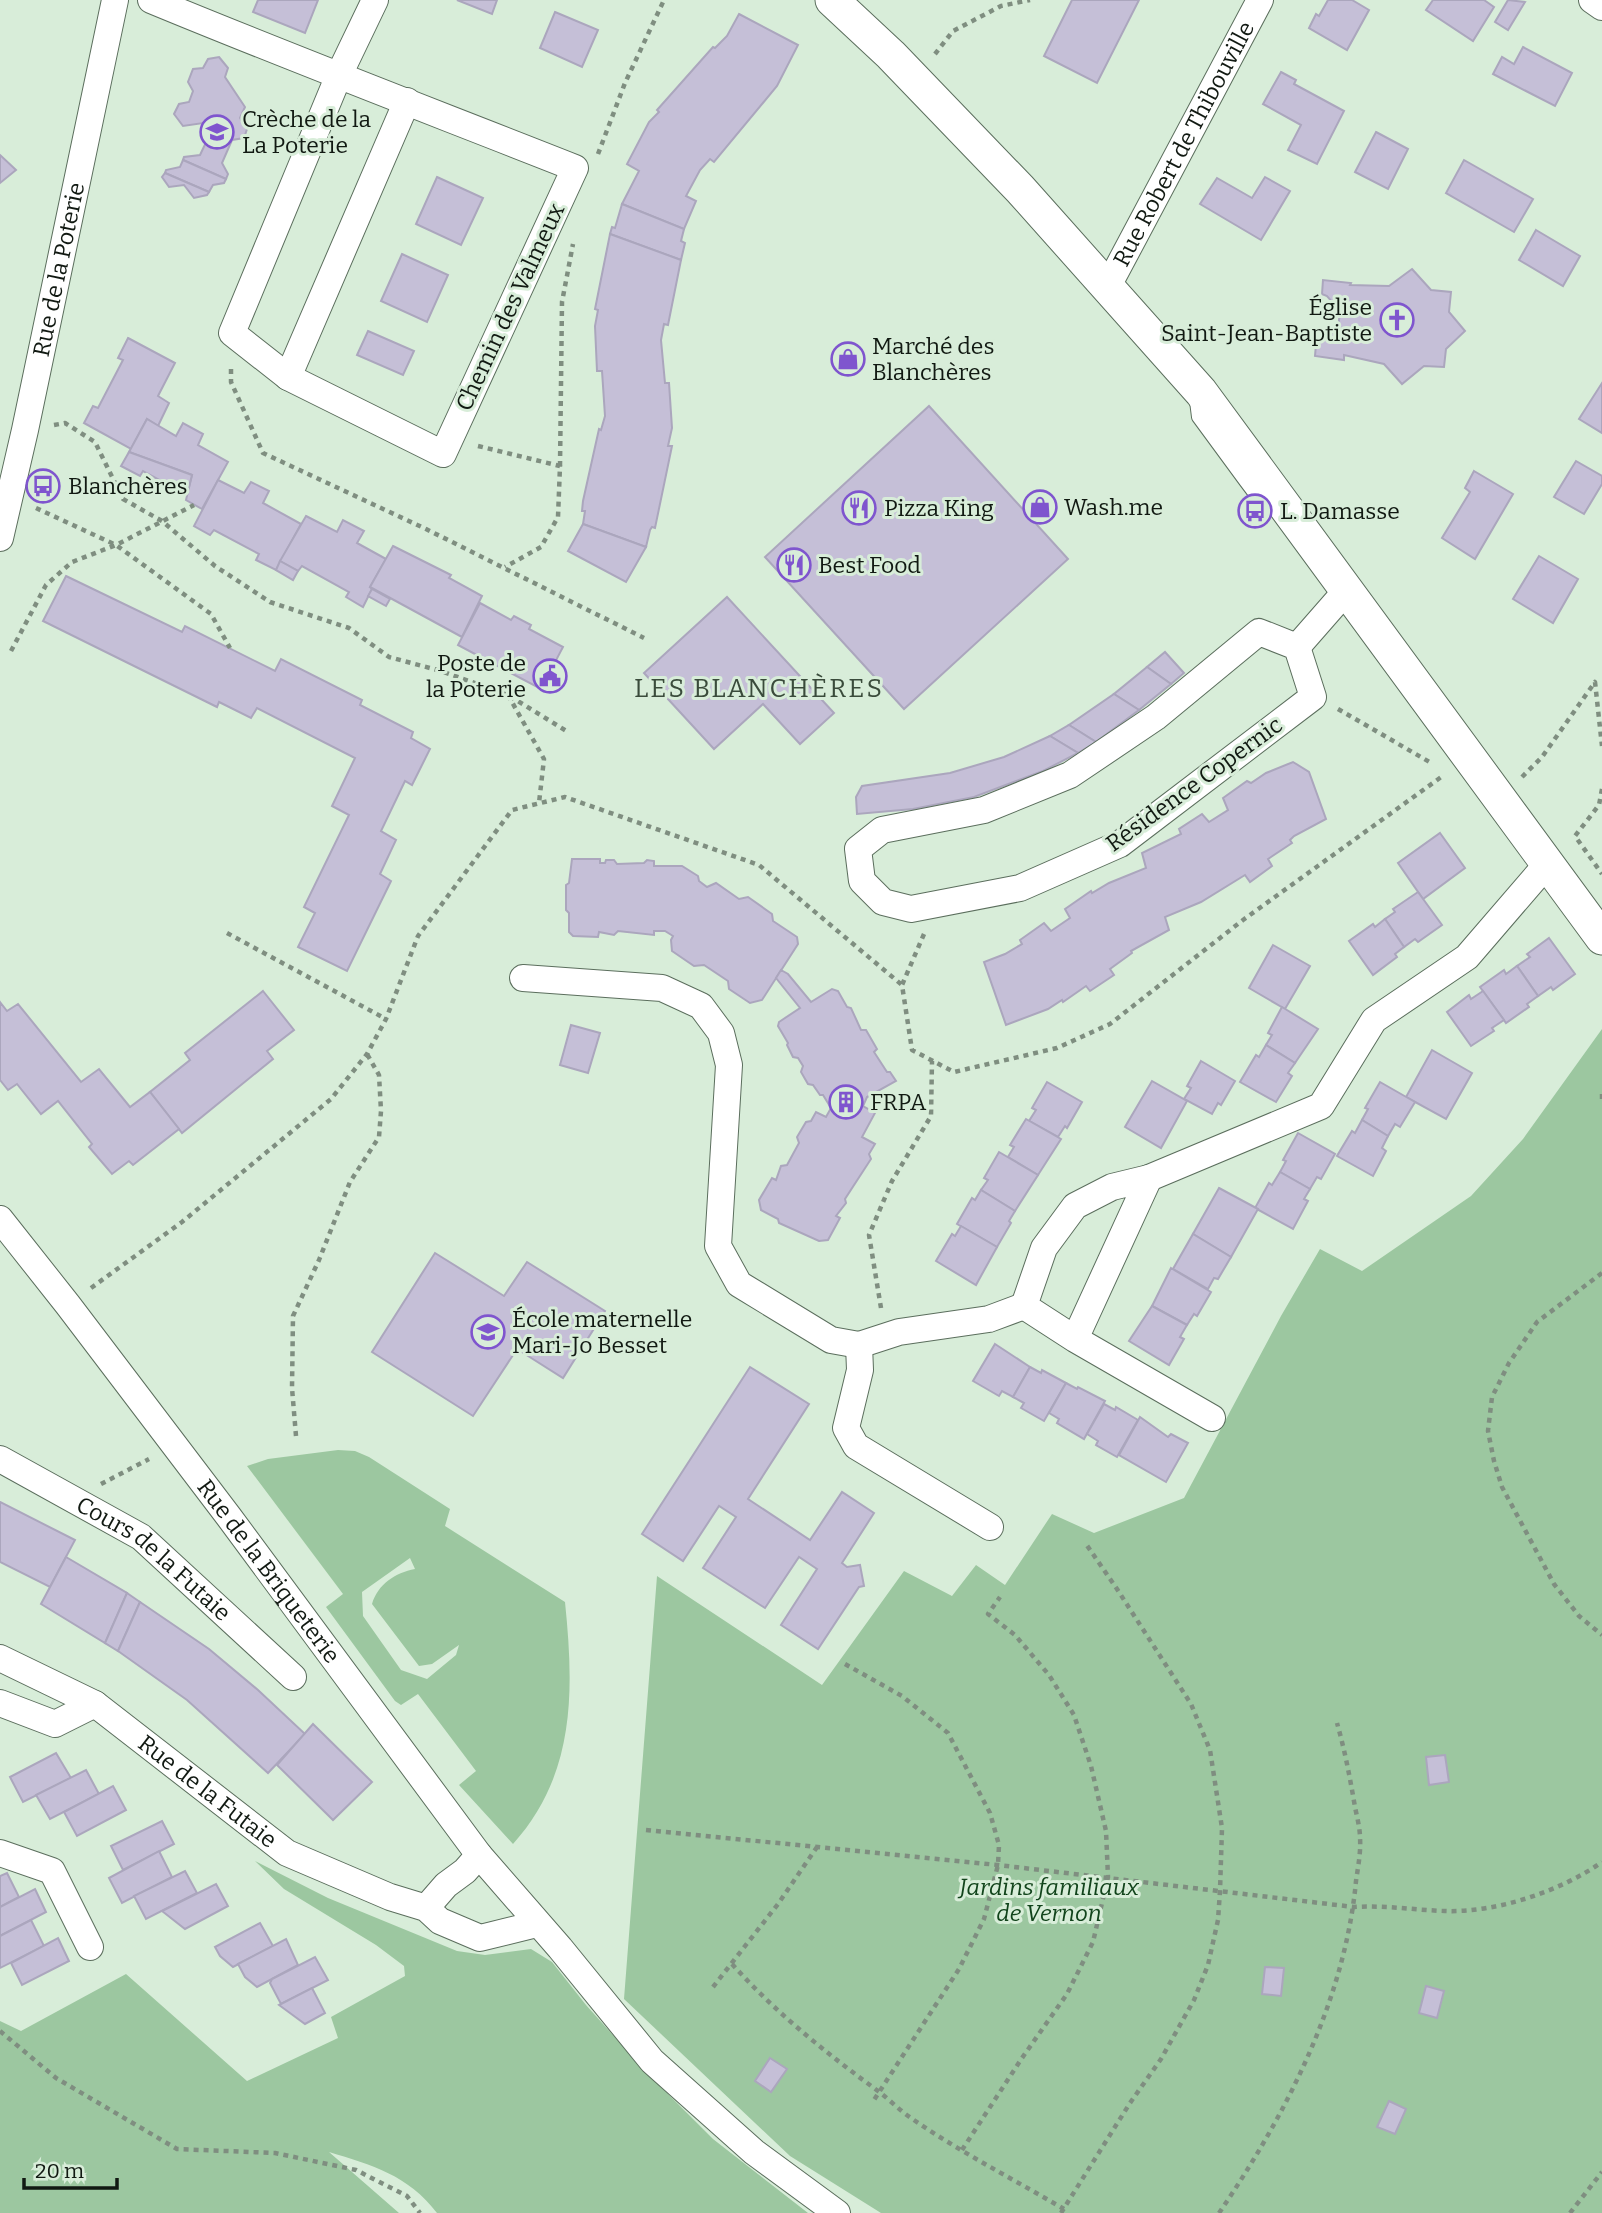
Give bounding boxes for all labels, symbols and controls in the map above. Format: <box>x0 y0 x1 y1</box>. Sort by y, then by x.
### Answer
street label: Rue Robert de Thibouville <box>1107 16 1260 271</box>
place label: Crèche de la La Poterie <box>242 105 371 159</box>
school or university icon: Crèche de la La Poterie <box>198 113 236 151</box>
street label: Rue de la Poterie <box>27 180 90 359</box>
street label: Chemin des Valmeux <box>450 199 570 415</box>
place label: Église Saint-Jean-Baptiste <box>1161 293 1372 347</box>
church icon: Église Saint-Jean-Baptiste <box>1378 301 1416 339</box>
place label: Marché des Blanchères <box>872 332 994 386</box>
shop icon: Marché des Blanchères <box>829 340 867 378</box>
bus stop icon: Blanchères <box>24 467 62 505</box>
place label: Blanchères <box>68 472 187 500</box>
shop icon: Wash.me <box>1021 488 1059 526</box>
restaurant icon: Pizza King <box>840 489 878 527</box>
bus stop icon: L. Damasse <box>1236 492 1274 530</box>
place label: Wash.me <box>1064 493 1163 521</box>
place label: Pizza King <box>884 494 994 522</box>
place label: L. Damasse <box>1280 497 1400 525</box>
restaurant icon: Best Food <box>775 546 813 584</box>
place label: Best Food <box>818 551 921 579</box>
place label: Poste de la Poterie <box>426 649 526 703</box>
public building icon: Poste de la Poterie <box>531 657 569 695</box>
district label: LES BLANCHÈRES <box>634 673 884 704</box>
street label: Résidence Copernic <box>1100 711 1288 857</box>
building icon: FRPA <box>827 1083 865 1121</box>
place label: FRPA <box>870 1088 927 1116</box>
place label: École maternelle Mari-Jo Besset <box>512 1305 692 1359</box>
school or university icon: École maternelle Mari-Jo Besset <box>469 1313 507 1351</box>
street label: Rue de la Briqueterie <box>191 1474 346 1668</box>
street label: Cours de la Futaie <box>72 1490 237 1627</box>
street label: Rue de la Futaie <box>133 1729 282 1854</box>
park label: Jardins familiaux de Vernon <box>957 1873 1140 1927</box>
scale bar <box>24 2146 117 2190</box>
text: 20 m <box>35 2158 84 2184</box>

